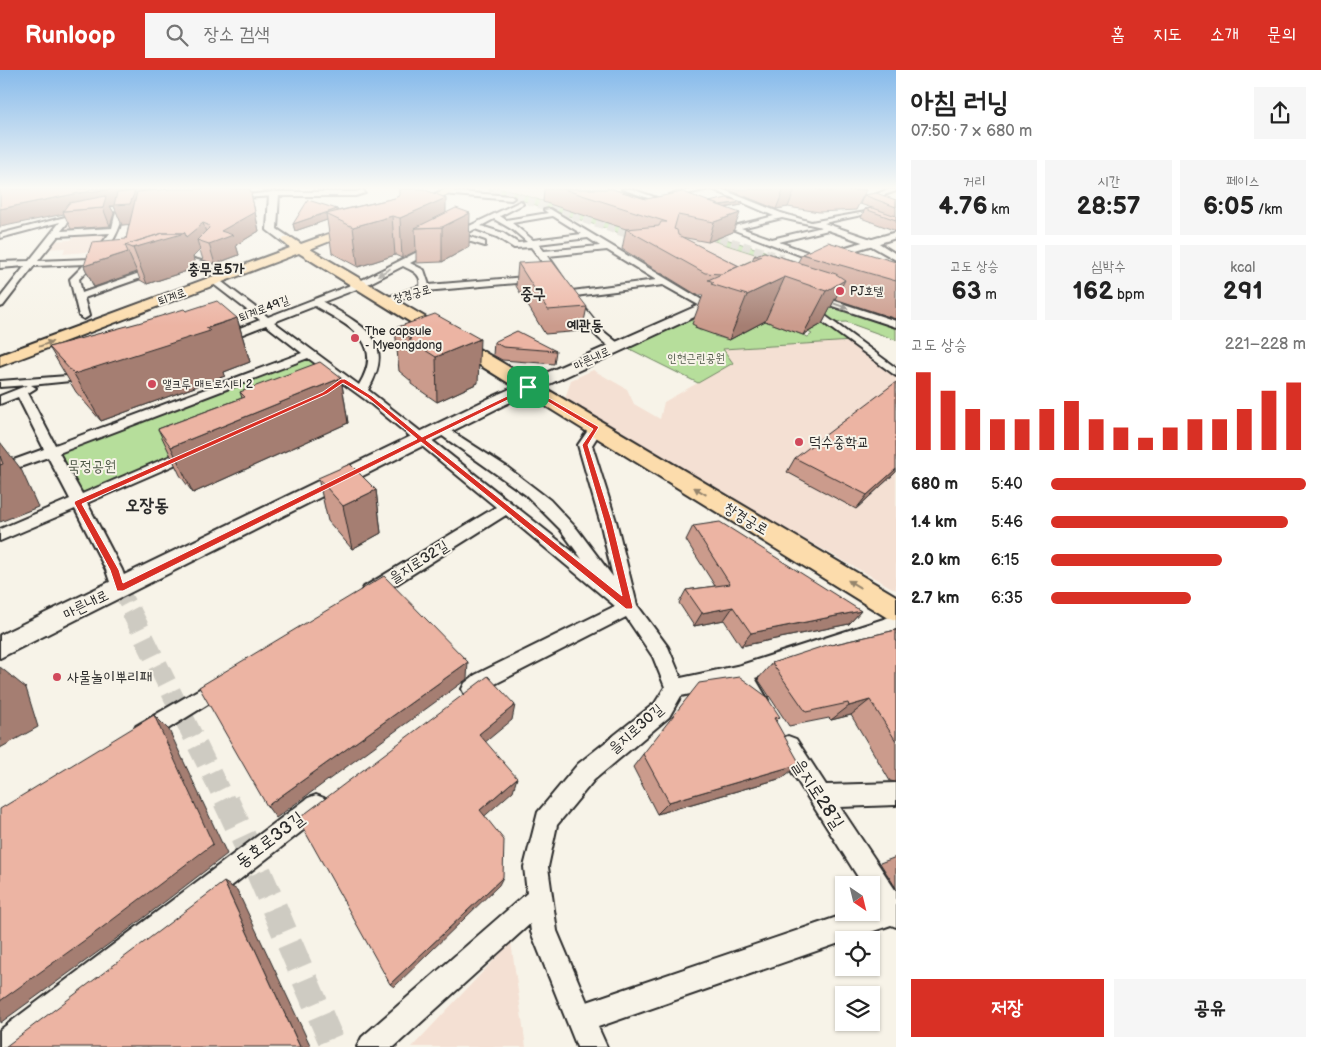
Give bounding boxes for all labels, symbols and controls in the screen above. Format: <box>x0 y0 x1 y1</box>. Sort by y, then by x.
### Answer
search box <box>145 13 495 58</box>
text: Runloop <box>25 21 115 50</box>
icon: search <box>163 21 191 49</box>
text: 장소 검색 <box>203 23 270 46</box>
text: 홈 <box>1111 24 1125 45</box>
text: 지도 <box>1153 24 1182 45</box>
text: 소개 <box>1210 24 1239 45</box>
text: 문의 <box>1267 24 1296 45</box>
text: 아침 러닝 <box>911 86 1009 119</box>
button: share <box>1254 87 1306 139</box>
text: 07:50 · 7 × 680 m <box>911 122 1032 141</box>
text: 거리 <box>963 173 985 190</box>
text: 시간 <box>1097 173 1120 190</box>
text: 페이스 <box>1226 173 1260 190</box>
text: 4.76 <box>939 191 988 222</box>
text: 28:57 <box>1076 191 1141 222</box>
text: 6:05 <box>1203 191 1254 222</box>
text: km <box>988 201 1010 218</box>
text: /km <box>1254 201 1283 218</box>
text: 고도 상승 <box>950 258 999 275</box>
text: 심박수 <box>1092 258 1125 275</box>
text: kcal <box>1230 259 1255 276</box>
district label: 충무로5가 <box>188 260 245 279</box>
one-way arrow <box>377 268 391 276</box>
text: 63 <box>952 276 981 307</box>
text: 162 <box>1072 276 1113 307</box>
text: 291 <box>1223 276 1263 307</box>
street label: 창경궁로 <box>391 282 433 306</box>
place label: PJ호텔 <box>850 284 884 299</box>
street label: 퇴계로 <box>156 285 188 309</box>
district label: 중구 <box>520 285 546 304</box>
marker: PJ호텔 <box>834 285 846 297</box>
text: m <box>981 286 997 303</box>
text: bpm <box>1113 286 1145 303</box>
street label: 퇴계로49길 <box>237 292 292 325</box>
one-way arrow <box>834 303 849 310</box>
district label: 예관동 <box>566 316 603 335</box>
place label: The capsule - Myeongdong <box>365 324 442 353</box>
marker: The capsule - Myeongdong <box>349 332 361 344</box>
text: 221–228 m <box>1225 335 1306 354</box>
text: 고도 상승 <box>911 336 967 355</box>
one-way arrow <box>38 340 53 347</box>
street label: 마른내로 <box>571 344 613 374</box>
park label: 인현근린공원 <box>667 351 725 366</box>
pin <box>507 366 549 408</box>
icon: arrive <box>514 373 542 401</box>
place label: 앨크루 매트로시티 2 <box>162 377 253 392</box>
marker: 앨크루 매트로시티 2 <box>146 378 158 390</box>
place label: 덕수중학교 <box>809 433 869 452</box>
marker: 덕수중학교 <box>793 436 805 448</box>
park label: 묵정공원 <box>68 457 116 476</box>
text: 680 m <box>911 475 958 494</box>
text: 5:40 <box>991 475 1023 494</box>
one-way arrow <box>694 487 707 496</box>
district label: 오장동 <box>125 495 169 516</box>
street label: 창경궁로 <box>720 498 772 540</box>
text: 1.4 km <box>911 513 957 532</box>
text: 5:46 <box>991 513 1023 532</box>
street label: 을지로32길 <box>386 536 452 588</box>
text: 2.0 km <box>911 551 960 570</box>
text: 6:15 <box>991 551 1019 570</box>
one-way arrow <box>848 580 861 589</box>
street label: 마른내로 <box>60 586 112 624</box>
text: 2.7 km <box>911 589 959 608</box>
text: 6:35 <box>991 589 1023 608</box>
place label: 사물놀이뿌리패 <box>67 668 152 687</box>
marker: 사물놀이뿌리패 <box>51 671 63 683</box>
street label: 을지로30길 <box>605 700 667 758</box>
street label: 을지로28길 <box>788 755 849 833</box>
street label: 동호로33길 <box>232 807 309 872</box>
north arrow <box>835 876 880 921</box>
map controls <box>835 876 880 1031</box>
button: locate <box>835 931 880 976</box>
button: 저장 <box>911 979 1104 1037</box>
button: 공유 <box>1114 979 1306 1037</box>
button: layers <box>835 986 880 1031</box>

